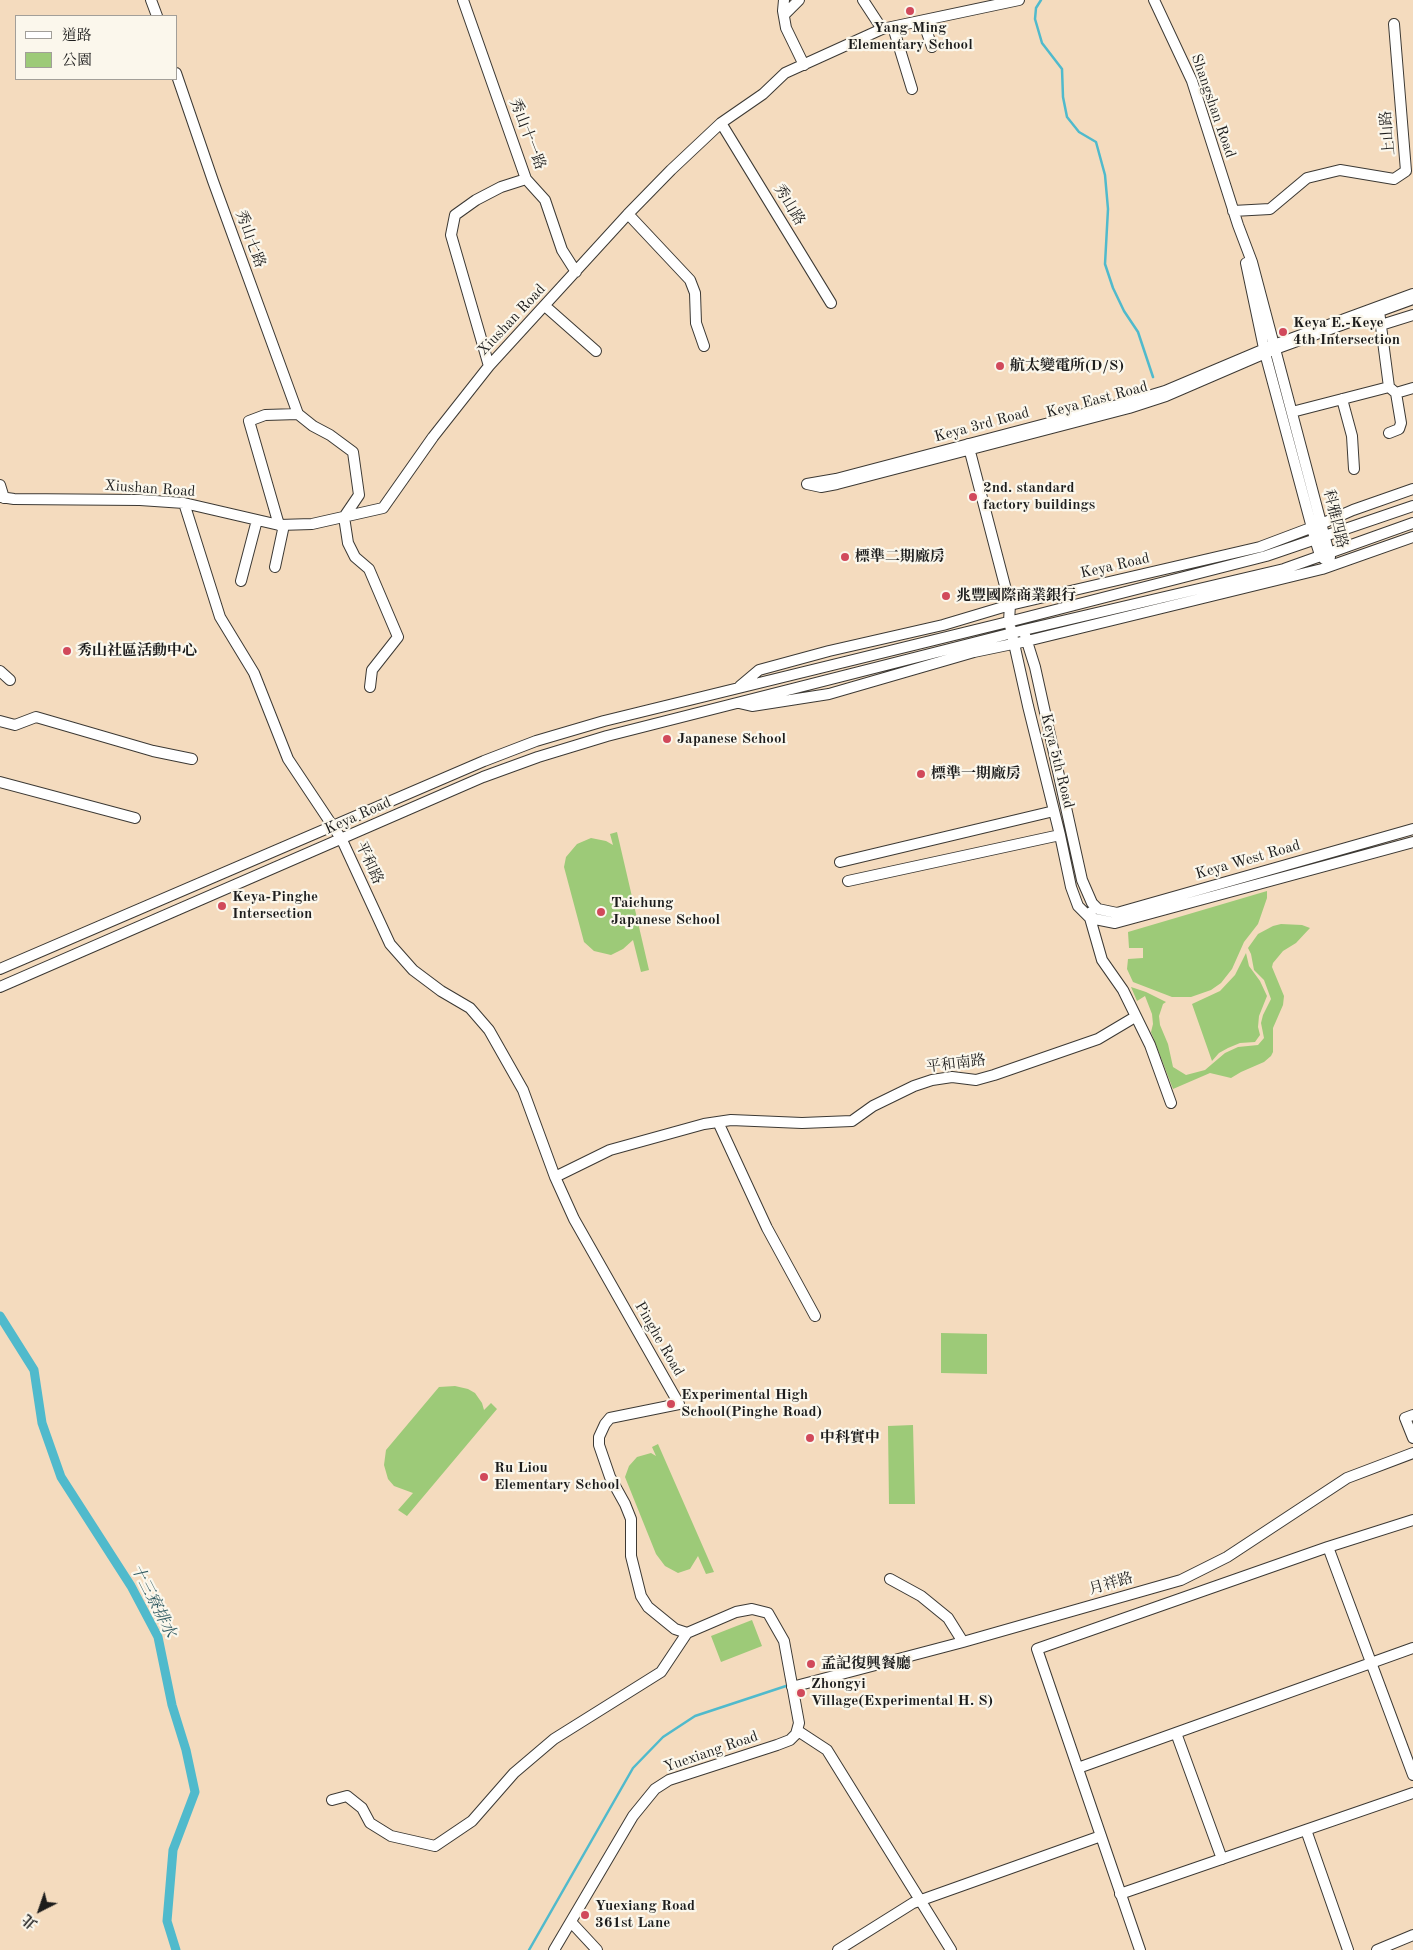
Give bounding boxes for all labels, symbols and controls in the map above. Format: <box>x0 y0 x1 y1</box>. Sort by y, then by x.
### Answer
marker: Yang Ming Elementary School <box>904 5 916 17</box>
legend <box>15 15 178 80</box>
place label: Yang Ming Elementary School <box>847 19 973 54</box>
text: 道路 <box>62 29 92 44</box>
street label: Shangshan Road <box>1187 52 1239 160</box>
text: 公園 <box>62 54 92 69</box>
street label: 秀山十一路 <box>505 96 549 172</box>
street label: 上山路 <box>1377 110 1399 156</box>
street label: 秀山路 <box>770 181 808 229</box>
street label: 秀山七路 <box>231 208 269 270</box>
street label: Xiushan Road <box>474 281 550 359</box>
place label: Keya E.-Keye 4th Intersection <box>1293 314 1400 349</box>
marker: Keya E.-Keye 4th Intersection <box>1277 326 1289 338</box>
place label: 航太變電所(D/S) <box>1010 357 1124 375</box>
marker: 航太變電所(D/S) <box>994 360 1006 372</box>
street label: Keya East Road <box>1044 378 1150 422</box>
street label: Keya 3rd Road <box>933 404 1031 446</box>
street label: Xiushan Road <box>104 477 196 501</box>
place label: 2nd. standard factory buildings <box>983 479 1095 514</box>
street label: 科雅四路 <box>1319 488 1351 550</box>
marker: 2nd. standard factory buildings <box>967 491 979 503</box>
place label: 標準二期廠房 <box>855 548 945 566</box>
street label: Keya Road <box>1079 549 1151 583</box>
marker: 標準二期廠房 <box>839 551 851 563</box>
place label: 兆豐國際商業銀行 <box>956 587 1076 605</box>
marker: 兆豐國際商業銀行 <box>940 590 952 602</box>
place label: 秀山社區活動中心 <box>77 642 197 660</box>
marker: 秀山社區活動中心 <box>61 645 73 657</box>
street label: Keya 5th Road <box>1037 712 1077 810</box>
place label: Japanese School <box>677 730 786 748</box>
marker: Japanese School <box>661 733 673 745</box>
place label: 標準一期廠房 <box>931 765 1021 783</box>
marker: 標準一期廠房 <box>915 768 927 780</box>
street label: Keya Road <box>322 793 394 839</box>
street label: Keya West Road <box>1194 836 1302 884</box>
street label: 平和路 <box>351 839 387 887</box>
place label: Keya-Pinghe Intersection <box>232 888 318 923</box>
place label: Taichung Japanese School <box>611 894 720 929</box>
marker: Keya-Pinghe Intersection <box>216 900 228 912</box>
marker: Taichung Japanese School <box>595 906 607 918</box>
street label: 平和南路 <box>925 1051 987 1077</box>
street label: Pinghe Road <box>630 1299 688 1379</box>
place label: Experimental High School(Pinghe Road) <box>681 1386 822 1421</box>
marker: Experimental High School(Pinghe Road) <box>665 1398 677 1410</box>
place label: 中科實中 <box>820 1429 880 1447</box>
marker: 中科實中 <box>804 1432 816 1444</box>
place label: Ru Liou Elementary School <box>494 1459 620 1494</box>
marker: Ru Liou Elementary School <box>478 1471 490 1483</box>
water label: 十三寮排水 <box>126 1561 180 1641</box>
street label: 月祥路 <box>1087 1569 1135 1599</box>
place label: 孟記復興餐廳 <box>821 1655 911 1673</box>
marker: 孟記復興餐廳 <box>805 1658 817 1670</box>
place label: Zhongyi Village(Experimental H. S) <box>811 1675 993 1710</box>
marker: Zhongyi Village(Experimental H. S) <box>795 1687 807 1699</box>
street label: Yuexiang Road <box>662 1727 760 1777</box>
north arrow <box>15 1885 65 1935</box>
place label: Yuexiang Road 361st Lane <box>595 1897 695 1932</box>
marker: Yuexiang Road 361st Lane <box>579 1909 591 1921</box>
text: 北 <box>20 1911 40 1931</box>

